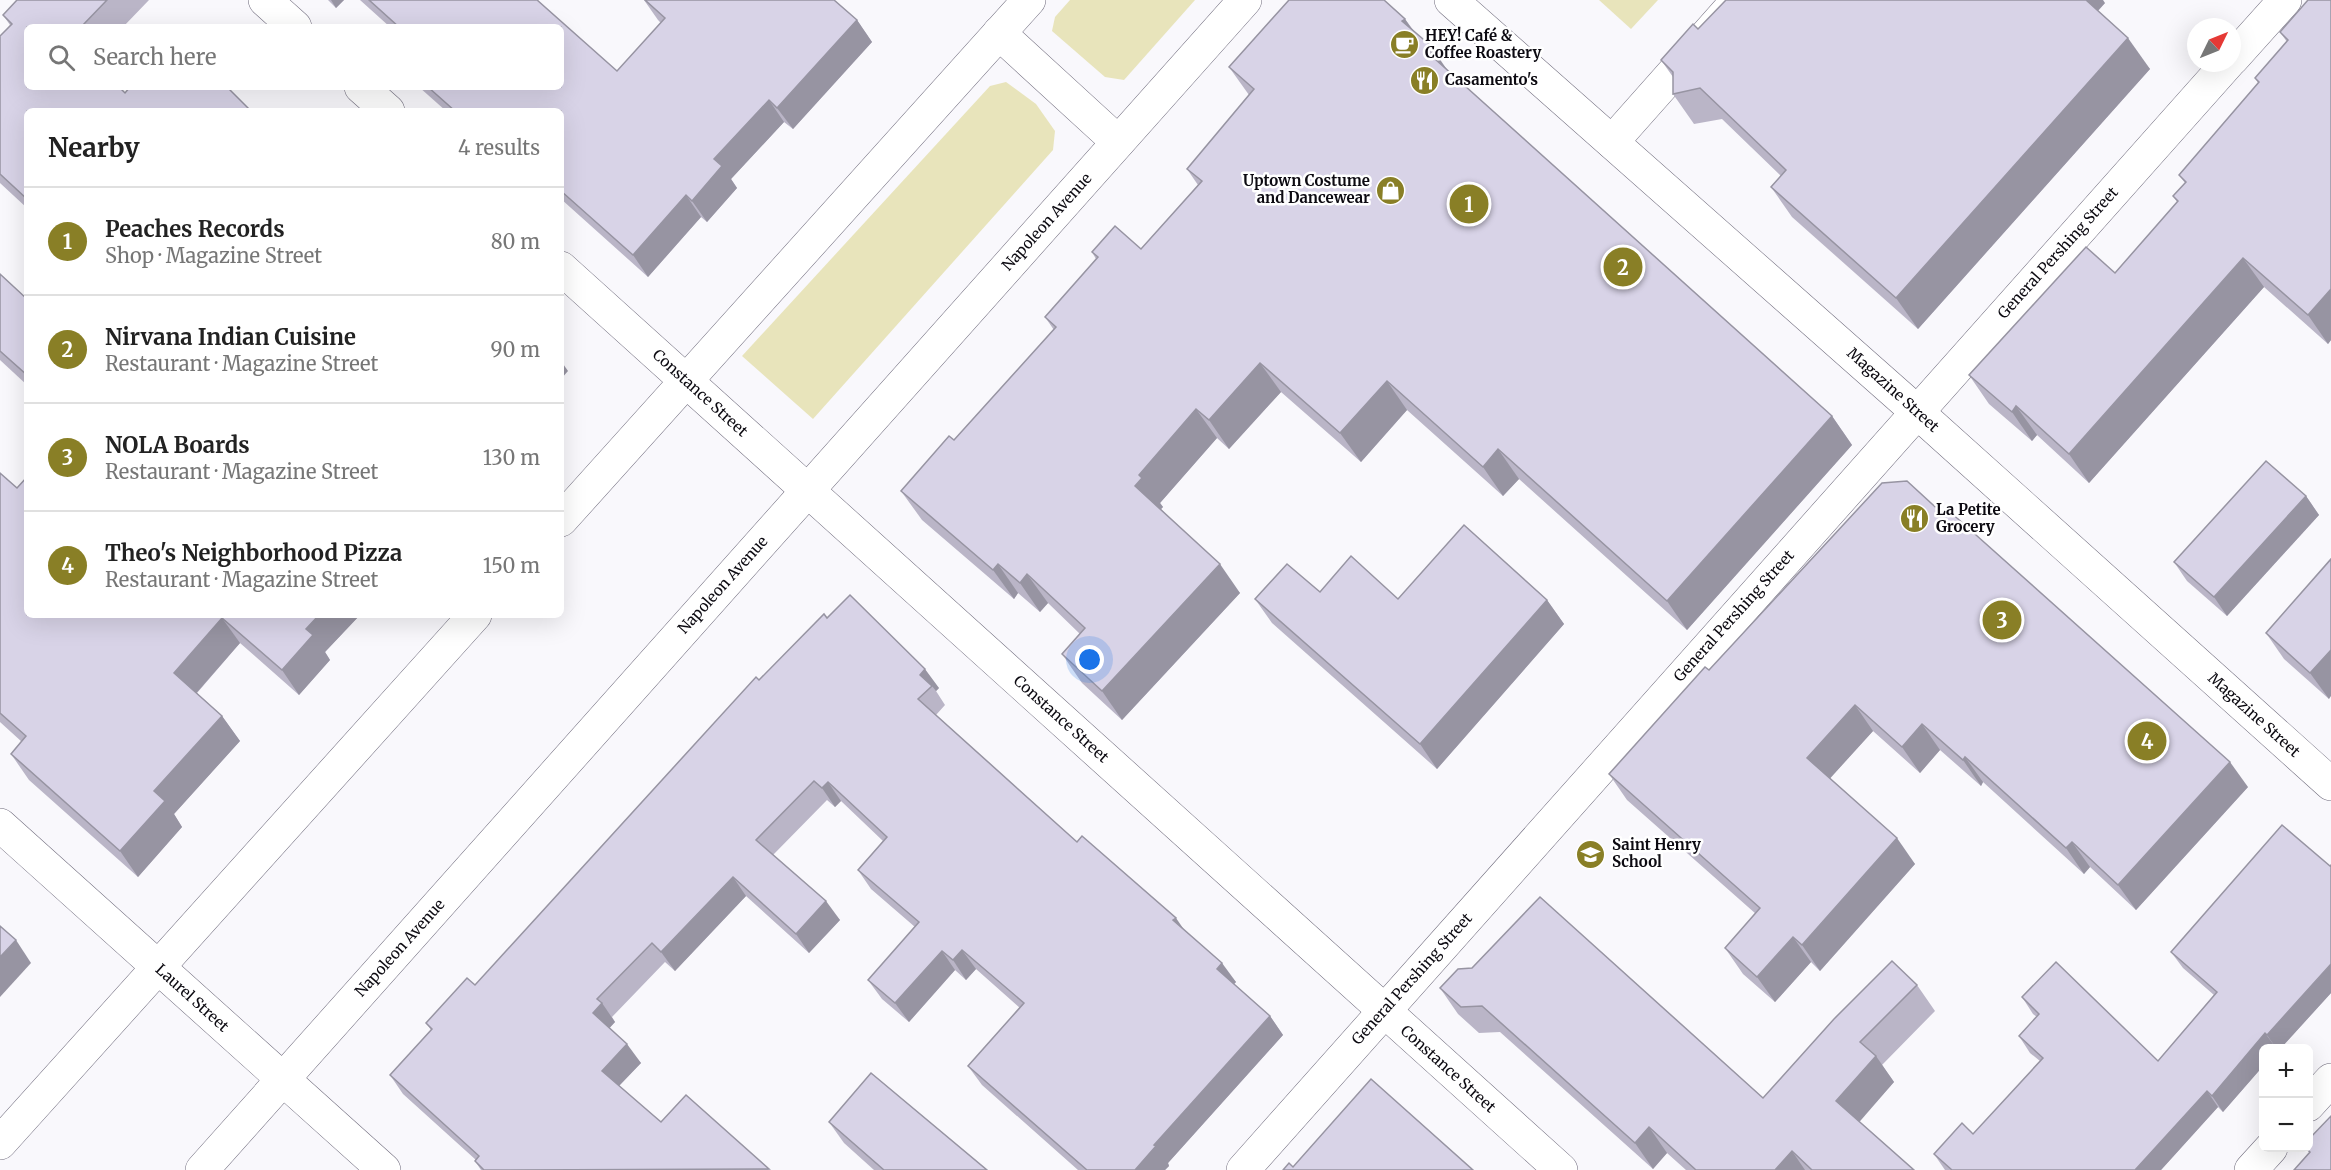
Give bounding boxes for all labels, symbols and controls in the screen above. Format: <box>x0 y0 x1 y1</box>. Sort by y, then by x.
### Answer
north arrow <box>2187 18 2241 72</box>
search box <box>24 24 564 90</box>
place label: HEY! Café & Coffee Roastery <box>1425 26 1541 62</box>
cafe icon: HEY! Café & Coffee Roastery <box>1388 29 1420 61</box>
icon: search <box>45 41 78 74</box>
text: Search here <box>93 43 216 71</box>
restaurant icon: Casamento's <box>1408 64 1440 96</box>
place label: Casamento's <box>1445 70 1538 89</box>
text: Nearby <box>48 131 140 164</box>
text: 4 results <box>458 135 540 160</box>
street label: Napoleon Avenue <box>998 169 1096 275</box>
place label: Uptown Costume and Dancewear <box>1243 171 1370 207</box>
shop icon: Uptown Costume and Dancewear <box>1375 174 1407 206</box>
pin: 1 <box>1450 182 1488 226</box>
street label: General Pershing Street <box>1993 183 2122 322</box>
text: Peaches Records <box>105 215 285 243</box>
text: 1 <box>63 229 72 254</box>
text: 80 m <box>491 229 540 254</box>
text: Shop · Magazine Street <box>105 243 322 268</box>
pin: 2 <box>1604 244 1642 290</box>
text: Nirvana Indian Cuisine <box>105 323 356 351</box>
text: 2 <box>62 337 73 362</box>
text: 90 m <box>490 337 540 362</box>
street label: Magazine Street <box>1843 343 1943 436</box>
street label: Constance Street <box>649 345 752 440</box>
text: Restaurant · Magazine Street <box>105 351 378 376</box>
text: NOLA Boards <box>105 431 250 459</box>
text: 3 <box>62 445 73 470</box>
text: 130 m <box>483 445 540 470</box>
text: Restaurant · Magazine Street <box>105 459 378 484</box>
place label: La Petite Grocery <box>1936 500 2001 536</box>
restaurant icon: La Petite Grocery <box>1899 503 1931 535</box>
street label: Napoleon Avenue <box>674 532 772 638</box>
text: Theo's Neighborhood Pizza <box>105 539 402 567</box>
street label: General Pershing Street <box>1669 546 1798 685</box>
text: 4 <box>61 553 74 578</box>
text: 150 m <box>483 553 540 578</box>
text: Restaurant · Magazine Street <box>105 567 378 592</box>
pin: 3 <box>1982 598 2022 642</box>
your location <box>1075 645 1104 674</box>
street label: Magazine Street <box>2204 668 2304 761</box>
street label: Constance Street <box>1010 671 1113 766</box>
pin: 4 <box>2128 718 2166 764</box>
place label: Saint Henry School <box>1612 835 1701 871</box>
school or university icon: Saint Henry School <box>1575 838 1607 870</box>
street label: Napoleon Avenue <box>351 895 449 1001</box>
street label: General Pershing Street <box>1347 909 1476 1048</box>
street label: Laurel Street <box>152 960 233 1036</box>
street label: Constance Street <box>1397 1021 1500 1116</box>
map controls <box>2259 1044 2313 1152</box>
button: + <box>2259 1044 2313 1098</box>
button: − <box>2259 1098 2313 1152</box>

